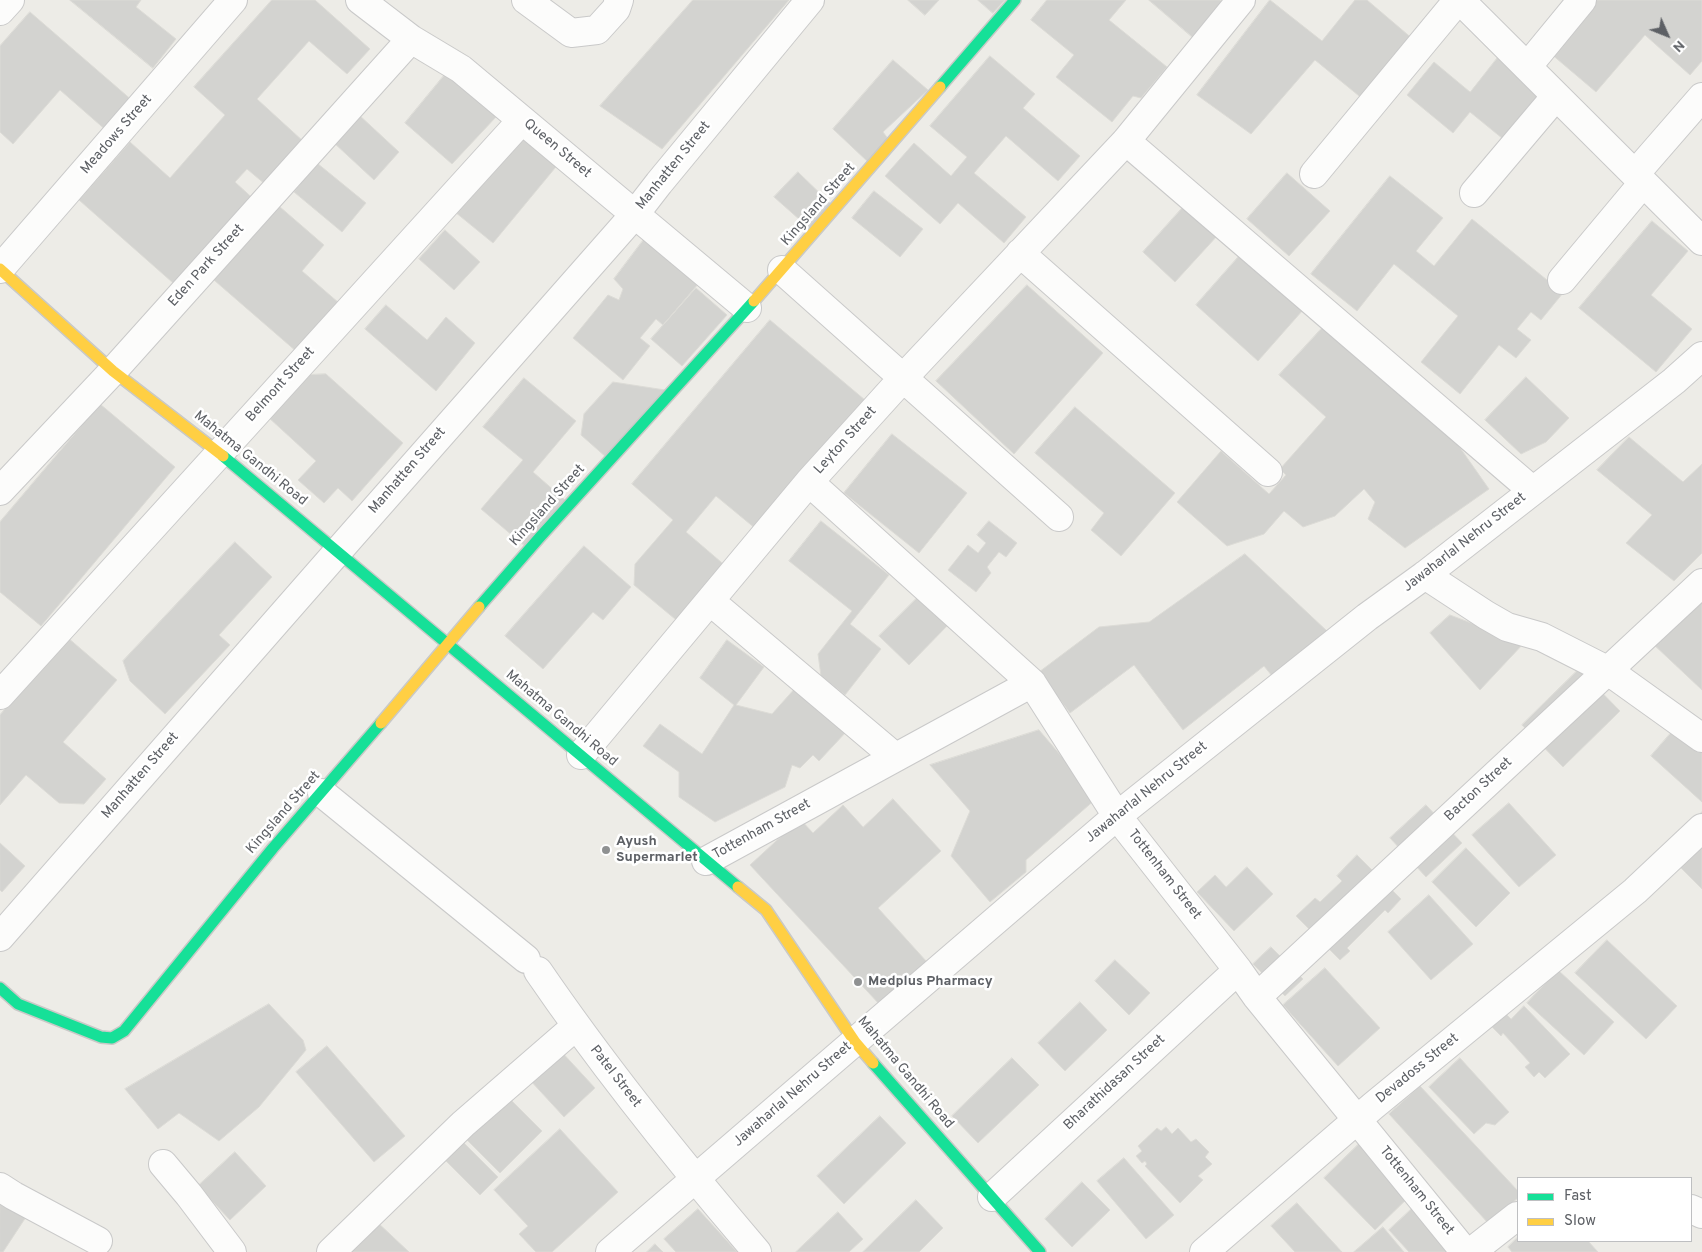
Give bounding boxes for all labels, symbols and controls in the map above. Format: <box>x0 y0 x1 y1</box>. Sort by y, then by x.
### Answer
north arrow <box>1642 10 1692 60</box>
text: N <box>1669 36 1688 55</box>
street label: Meadows Street <box>78 92 156 178</box>
street label: Queen Street <box>520 116 594 182</box>
street label: Manhatten Street <box>633 118 715 214</box>
street label: Kingsland Street <box>778 160 860 250</box>
street label: Eden Park Street <box>166 221 248 311</box>
street label: Belmont Street <box>243 344 319 426</box>
street label: Leyton Street <box>811 404 881 478</box>
street label: Mahatma Gandhi Road <box>190 408 310 510</box>
street label: Manhatten Street <box>366 424 450 518</box>
street label: Kingsland Street <box>507 462 589 550</box>
street label: Jawaharlal Nehru Street <box>1400 490 1530 596</box>
street label: Mahatma Gandhi Road <box>502 667 620 771</box>
street label: Manhatten Street <box>99 729 183 823</box>
street label: Jawaharlal Nehru Street <box>1083 739 1211 847</box>
street label: Bacton Street <box>1442 754 1516 826</box>
street label: Kingsland Street <box>243 768 325 858</box>
street label: Tottenham Street <box>710 796 814 864</box>
street label: Tottenham Street <box>1124 827 1204 923</box>
place label: Ayush Supermarlet <box>616 834 698 866</box>
marker: Ayush Supermarlet <box>600 844 612 856</box>
place label: Medplus Pharmacy <box>868 974 993 990</box>
marker: Medplus Pharmacy <box>852 976 864 988</box>
street label: Mahatma Gandhi Road <box>853 1014 957 1132</box>
street label: Devadoss Street <box>1373 1030 1463 1108</box>
street label: Bharathidasan Street <box>1061 1032 1169 1134</box>
street label: Jawaharlal Nehru Street <box>730 1039 856 1151</box>
street label: Patel Street <box>586 1043 644 1111</box>
street label: Tottenham Street <box>1375 1143 1457 1239</box>
legend <box>1517 1177 1692 1242</box>
text: Fast <box>1564 1187 1592 1206</box>
text: Slow <box>1564 1212 1596 1231</box>

